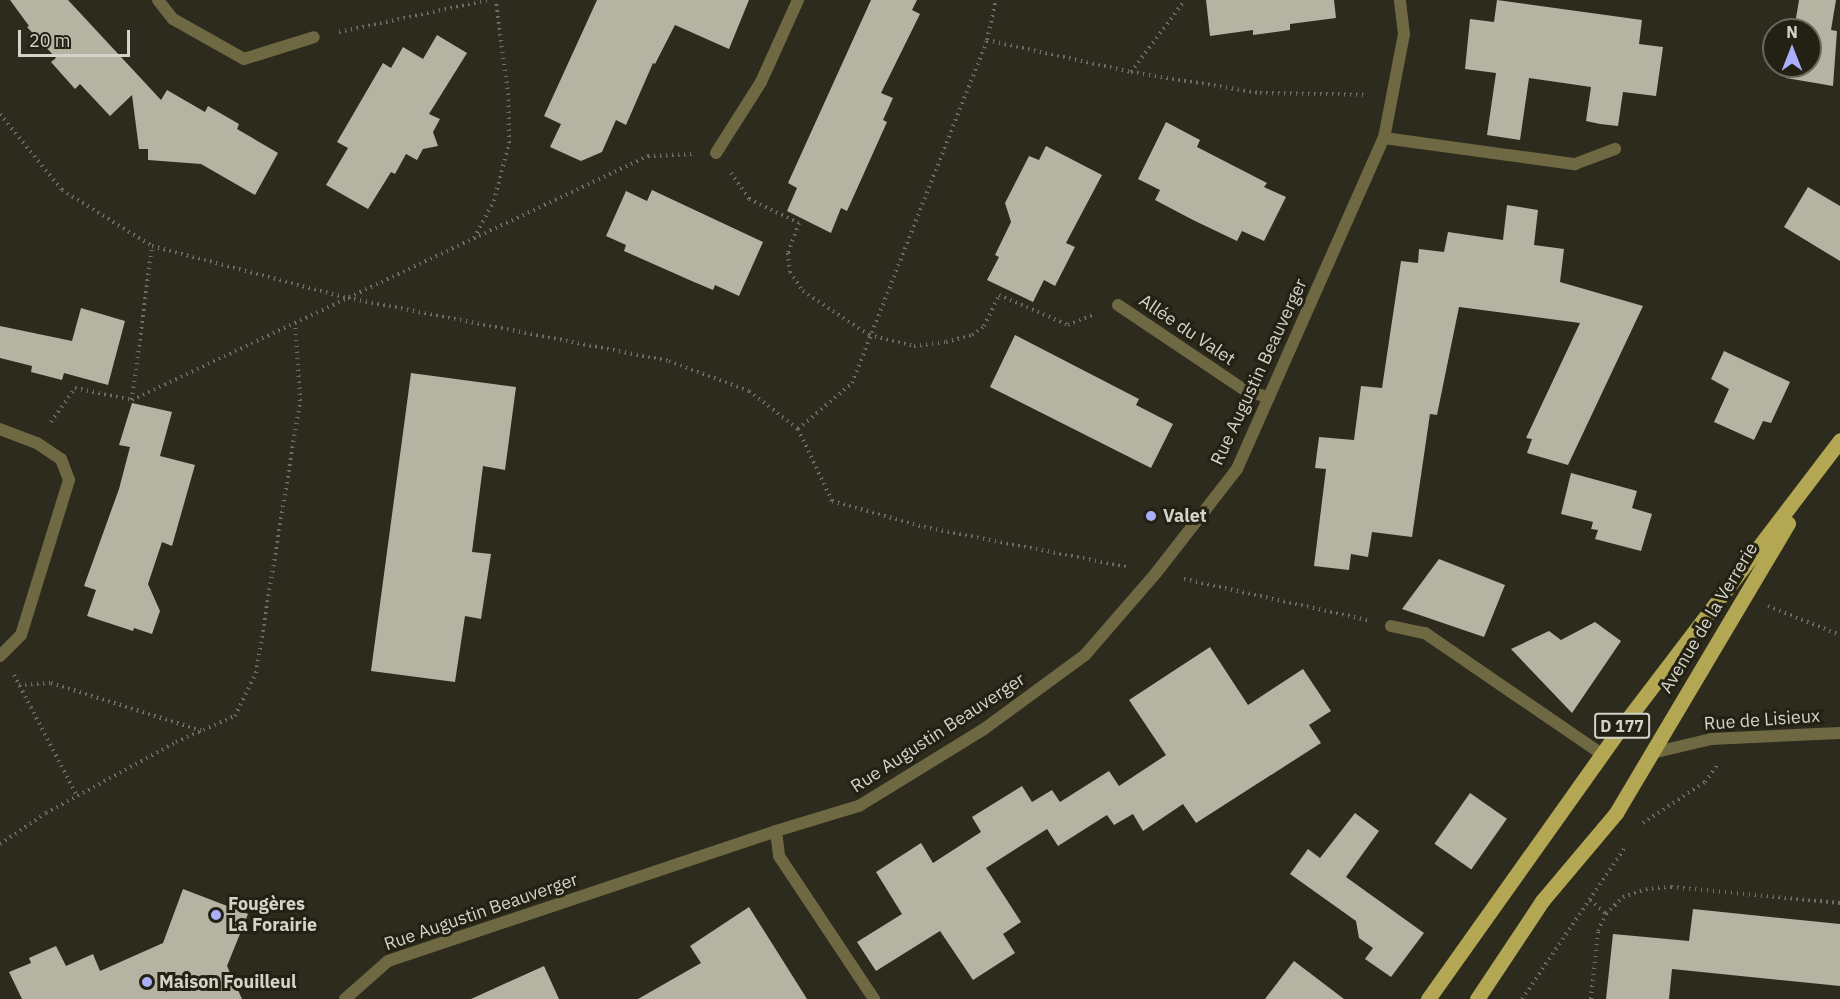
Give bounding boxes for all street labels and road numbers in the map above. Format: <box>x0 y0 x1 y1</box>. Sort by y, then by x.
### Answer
street label: Rue Augustin Beauverger <box>1206 275 1312 469</box>
street label: Allée du Valet <box>1135 290 1239 370</box>
street label: Avenue de la Verrerie <box>1655 539 1763 697</box>
street label: Rue Augustin Beauverger <box>847 669 1029 797</box>
street label: Rue de Lisieux <box>1703 705 1821 735</box>
road number: D 177 <box>1594 713 1650 739</box>
street label: Rue Augustin Beauverger <box>381 869 581 955</box>

